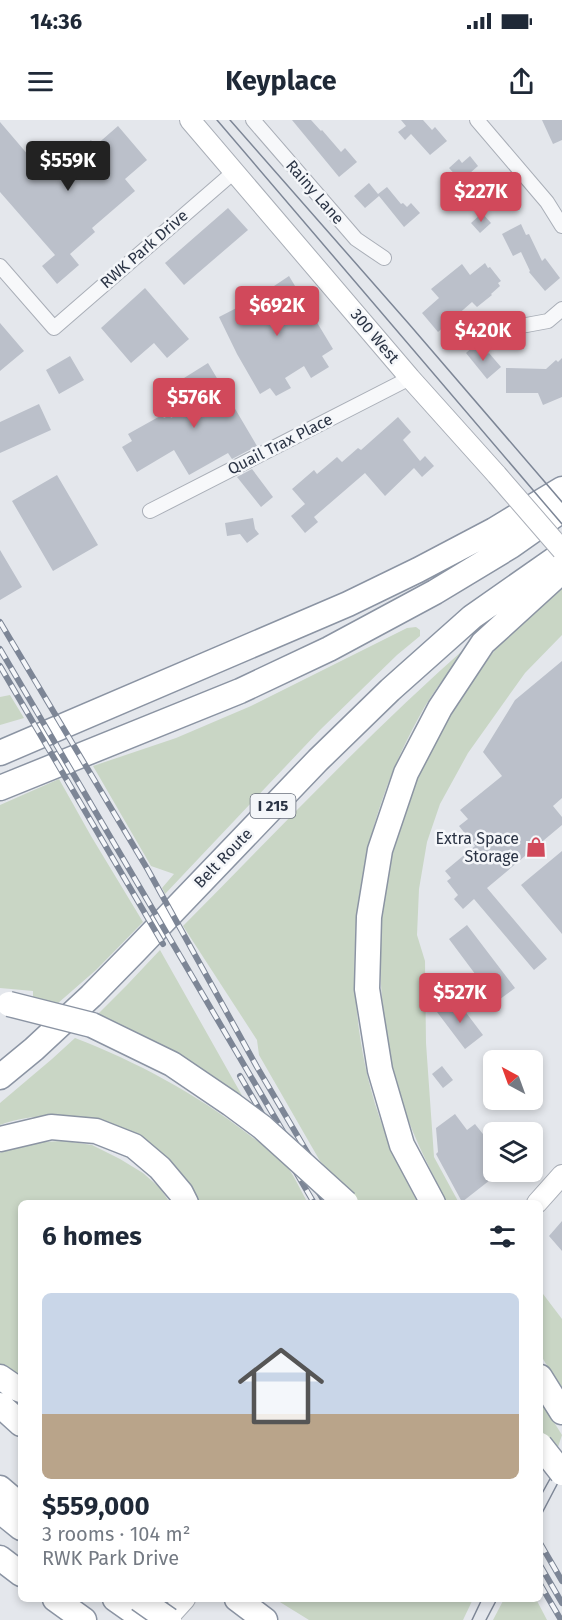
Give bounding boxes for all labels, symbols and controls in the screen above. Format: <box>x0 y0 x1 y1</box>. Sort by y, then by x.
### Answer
text: 14:36 <box>30 8 82 35</box>
icon: menu <box>24 65 57 98</box>
text: Keyplace <box>225 65 337 97</box>
icon: share <box>505 65 538 98</box>
pin: $559K <box>26 141 110 192</box>
text: $559K <box>40 148 96 172</box>
street label: Rainy Lane <box>282 156 348 228</box>
pin: $227K <box>439 172 523 223</box>
text: $227K <box>454 179 508 203</box>
street label: RWK Park Drive <box>96 206 192 292</box>
pin: $692K <box>235 286 319 337</box>
text: $692K <box>249 293 305 317</box>
street label: 300 West <box>347 305 403 367</box>
pin: $420K <box>441 311 525 362</box>
text: $420K <box>455 318 511 342</box>
pin: $576K <box>152 378 236 429</box>
text: $576K <box>167 385 221 409</box>
street label: Quail Trax Place <box>224 409 336 479</box>
road number: I 215 <box>250 794 296 818</box>
street label: Belt Route <box>190 824 256 892</box>
place label: Extra Space Storage <box>436 829 519 866</box>
shop icon: Extra Space Storage <box>524 835 548 859</box>
pin: $527K <box>418 973 502 1024</box>
text: $527K <box>433 980 487 1004</box>
north arrow <box>483 1050 543 1110</box>
map controls <box>483 1050 543 1182</box>
button: layers <box>483 1122 543 1182</box>
icon: filters <box>486 1220 519 1253</box>
text: 6 homes <box>42 1221 142 1252</box>
icon: home <box>227 1332 335 1440</box>
text: $559,000 <box>42 1491 150 1522</box>
text: 3 rooms · 104 m² <box>42 1522 190 1546</box>
text: RWK Park Drive <box>42 1546 179 1570</box>

